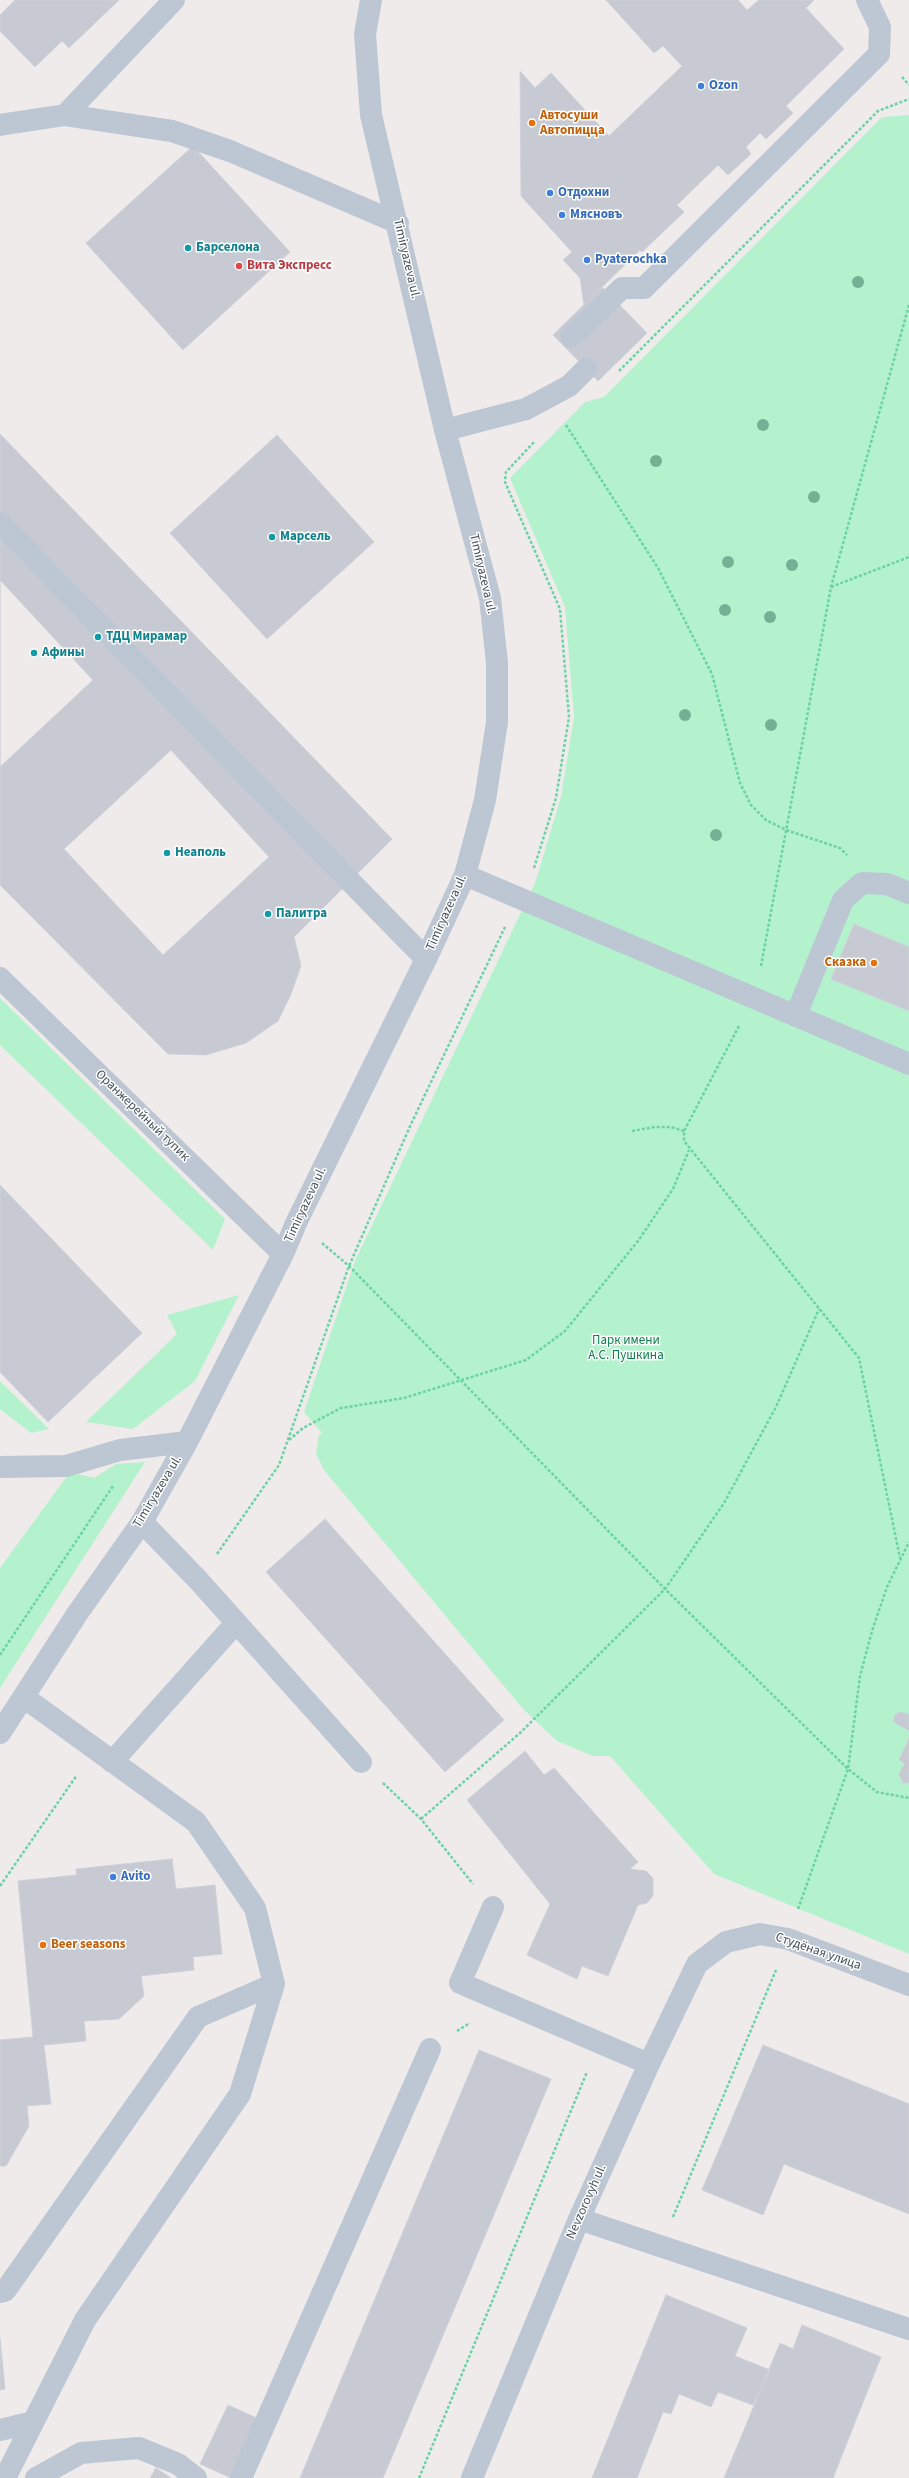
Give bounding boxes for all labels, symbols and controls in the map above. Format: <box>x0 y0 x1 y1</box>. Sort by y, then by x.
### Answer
place label: Ozon <box>709 78 738 94</box>
marker: Ozon <box>696 81 706 91</box>
place label: Автосуши Автопицца <box>540 108 605 139</box>
marker: Автосуши Автопицца <box>527 118 537 128</box>
place label: Отдохни <box>558 185 609 201</box>
marker: Отдохни <box>545 188 555 198</box>
place label: Мясновъ <box>570 207 622 223</box>
marker: Мясновъ <box>557 210 567 220</box>
street label: Timiryazeva ul. <box>389 217 423 301</box>
place label: Барселона <box>196 240 260 256</box>
marker: Барселона <box>183 243 193 253</box>
place label: Pyaterochka <box>595 252 667 268</box>
marker: Pyaterochka <box>582 255 592 265</box>
place label: Вита Экспресс <box>247 258 332 274</box>
marker: Вита Экспресс <box>234 261 244 271</box>
place label: Марсель <box>280 529 331 545</box>
marker: Марсель <box>267 532 277 542</box>
street label: Timiryazeva ul. <box>465 532 499 616</box>
place label: ТДЦ Мирамар <box>106 629 187 645</box>
marker: ТДЦ Мирамар <box>93 632 103 642</box>
place label: Афины <box>42 645 84 661</box>
marker: Афины <box>29 648 39 658</box>
place label: Неаполь <box>175 845 226 861</box>
marker: Неаполь <box>162 848 172 858</box>
street label: Timiryazeva ul. <box>423 872 471 954</box>
place label: Палитра <box>276 906 327 922</box>
marker: Палитра <box>263 909 273 919</box>
place label: Сказка <box>825 955 866 971</box>
marker: Сказка <box>869 958 879 968</box>
street label: Оранжерейный тупик <box>92 1067 192 1165</box>
street label: Timiryazeva ul. <box>282 1165 330 1245</box>
park label: Парк имени А.С. Пушкина <box>588 1333 664 1364</box>
street label: Timiryazeva ul. <box>130 1453 186 1531</box>
place label: Avito <box>121 1869 151 1885</box>
marker: Avito <box>108 1872 118 1882</box>
street label: Студёная улица <box>773 1930 863 1974</box>
place label: Beer seasons <box>51 1937 125 1953</box>
marker: Beer seasons <box>38 1940 48 1950</box>
street label: Nevzorovyh ul. <box>564 2162 610 2242</box>

